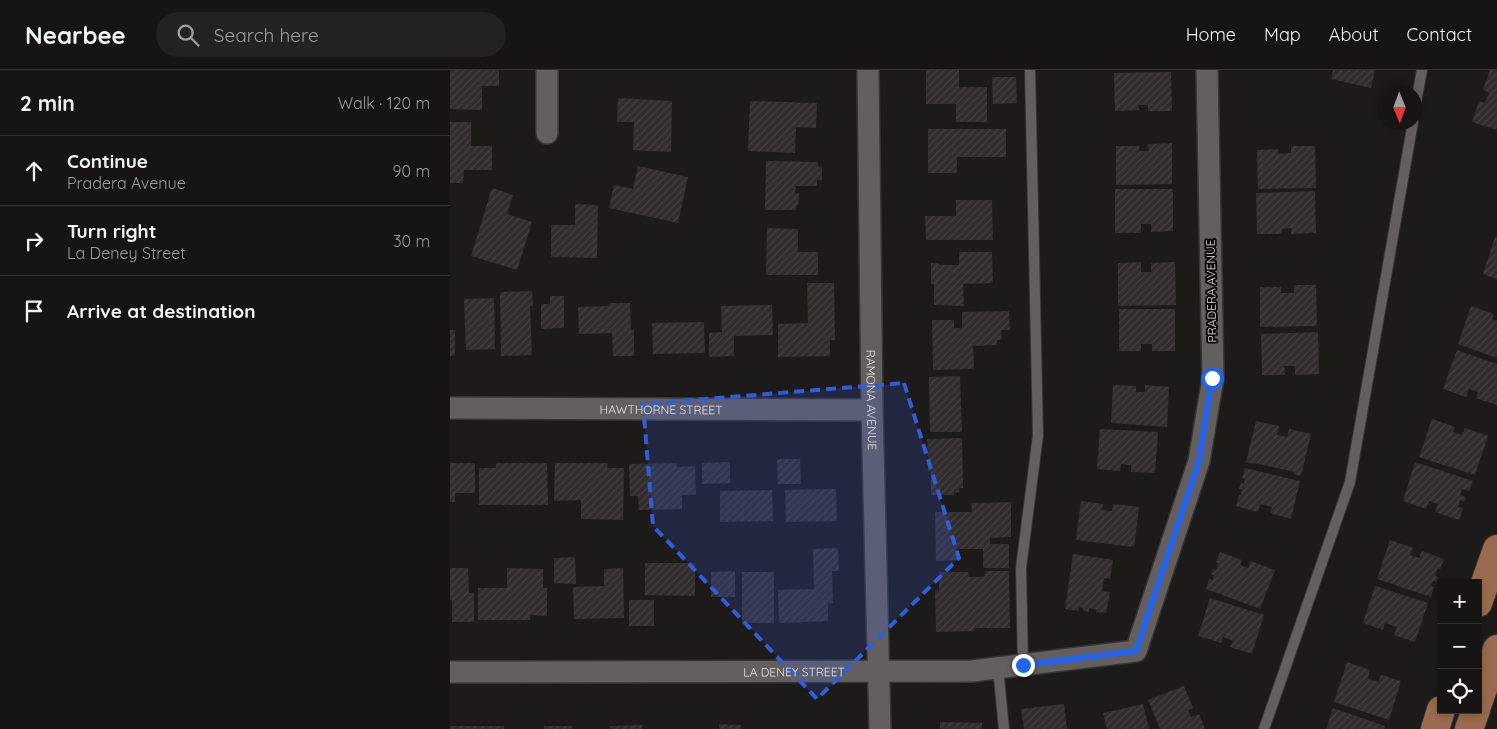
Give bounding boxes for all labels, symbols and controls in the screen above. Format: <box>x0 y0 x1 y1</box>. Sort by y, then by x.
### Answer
search box <box>156 12 506 57</box>
text: Nearbee <box>25 20 126 50</box>
icon: search <box>174 21 202 49</box>
text: Search here <box>214 23 319 47</box>
text: Home <box>1186 23 1236 46</box>
text: Map <box>1264 23 1301 46</box>
text: About <box>1329 23 1379 46</box>
text: Contact <box>1407 23 1472 46</box>
north arrow <box>1377 85 1422 130</box>
text: 2 min <box>20 90 75 116</box>
text: Walk · 120 m <box>338 93 430 113</box>
text: Continue <box>67 149 148 173</box>
icon: ahead <box>20 157 48 185</box>
text: 90 m <box>393 161 430 181</box>
text: Pradera Avenue <box>67 173 186 193</box>
text: Turn right <box>67 219 156 243</box>
icon: right <box>20 227 48 255</box>
text: 30 m <box>393 231 430 251</box>
street label: PRADERA AVENUE <box>1203 239 1219 343</box>
text: La Deney Street <box>67 243 186 263</box>
icon: arrive <box>20 297 48 325</box>
text: Arrive at destination <box>67 299 256 323</box>
street label: RAMONA AVENUE <box>864 350 881 451</box>
route start <box>1201 367 1224 390</box>
street label: HAWTHORNE STREET <box>600 401 722 417</box>
map controls <box>1437 579 1482 714</box>
button: + <box>1437 579 1482 624</box>
button: − <box>1437 624 1482 669</box>
route end <box>1012 654 1035 677</box>
street label: LA DENEY STREET <box>743 664 845 679</box>
button: locate <box>1437 669 1482 714</box>

